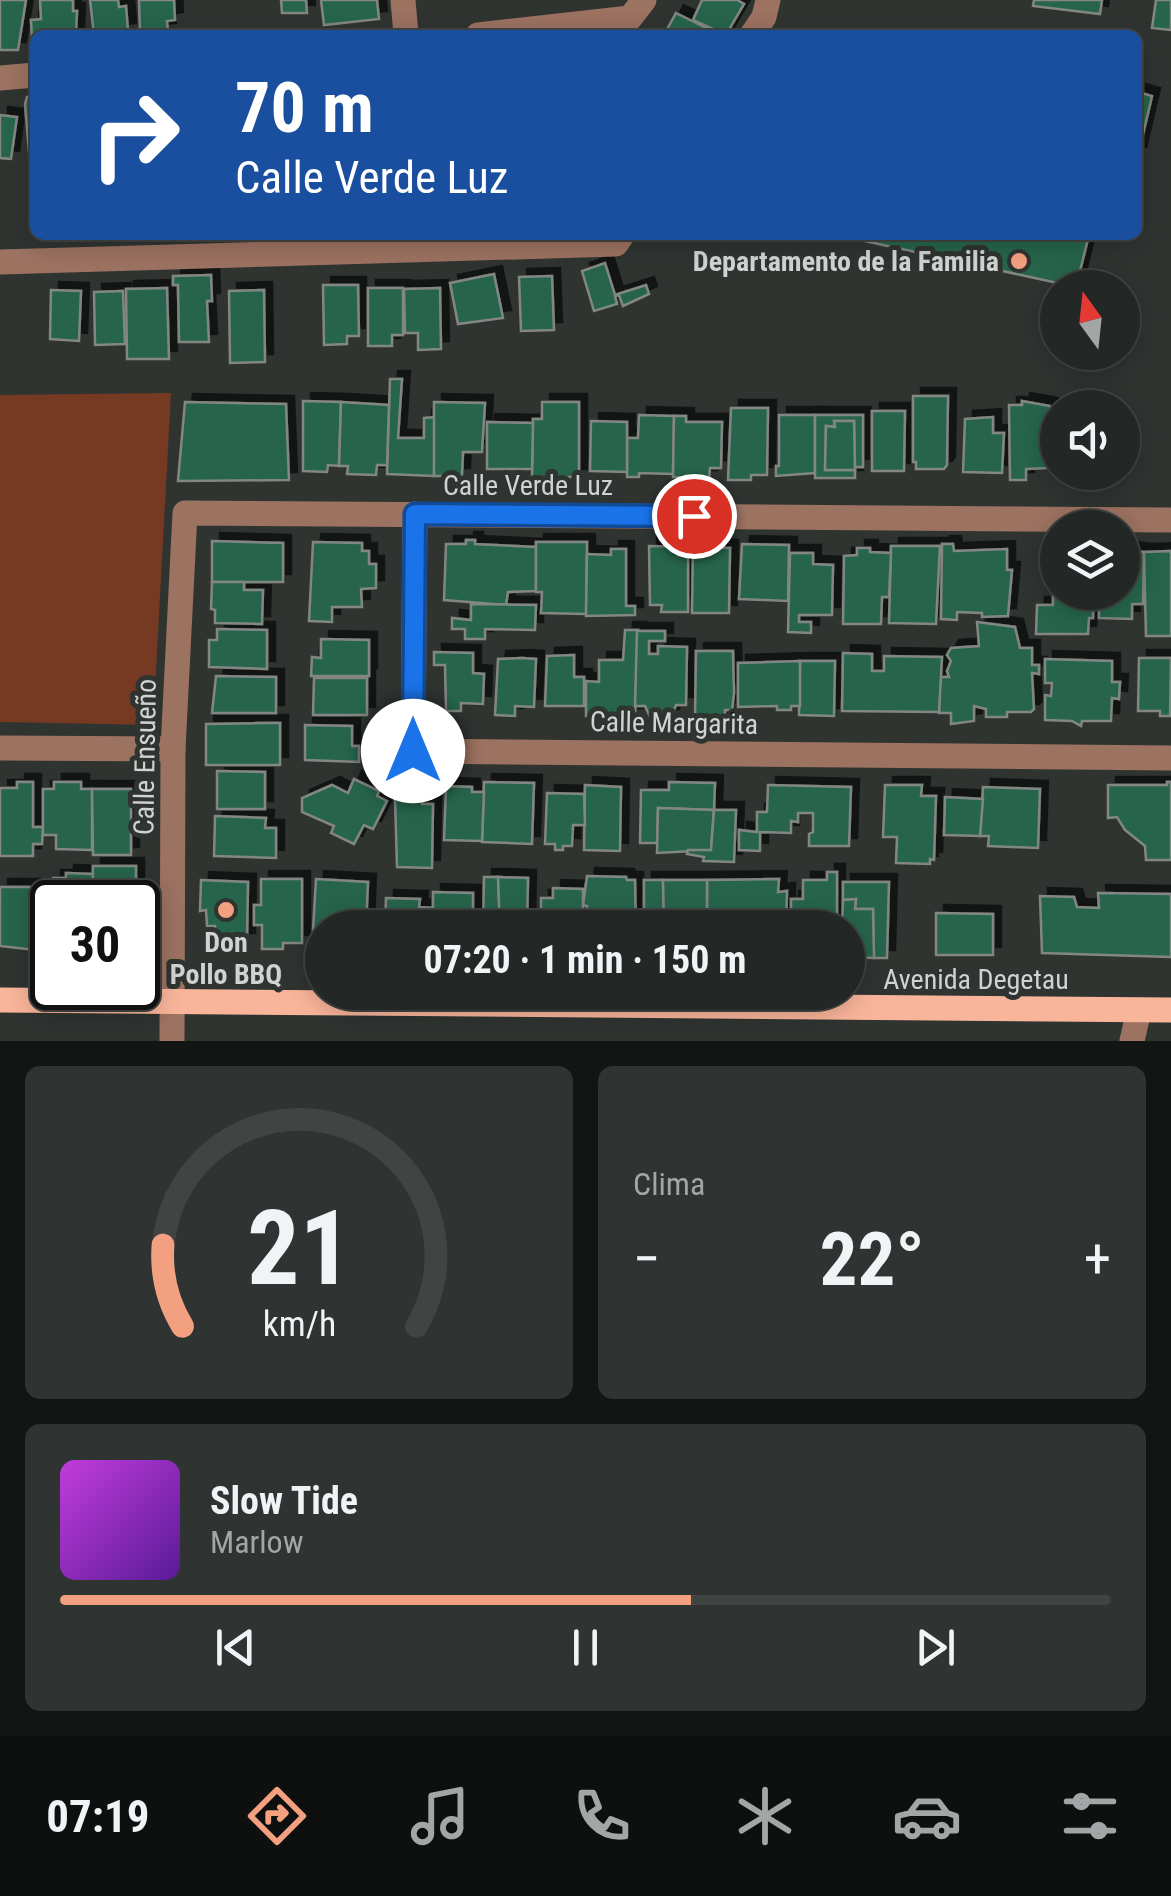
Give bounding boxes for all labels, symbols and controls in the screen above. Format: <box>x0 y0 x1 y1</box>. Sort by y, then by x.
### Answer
text: 70 m <box>235 67 374 149</box>
icon: right <box>70 70 200 200</box>
text: Calle Verde Luz <box>235 151 508 204</box>
place label: Departamento de la Familia <box>693 245 999 278</box>
marker: Departamento de la Familia <box>1008 250 1030 272</box>
north arrow <box>1040 270 1140 370</box>
map controls <box>1040 270 1140 610</box>
button: sound <box>1040 390 1140 490</box>
street label: Calle Verde Luz <box>443 469 613 502</box>
pin <box>652 474 737 559</box>
icon: arrive <box>667 489 722 544</box>
button: layers <box>1040 510 1140 610</box>
street label: Calle Ensueño <box>127 679 163 835</box>
position arrow <box>361 699 465 803</box>
street label: Calle Margarita <box>590 705 758 741</box>
speed limit sign: 30 <box>30 880 160 1010</box>
marker: Don Pollo BBQ <box>215 899 237 921</box>
place label: Don Pollo BBQ <box>170 926 282 991</box>
text: 07:20 · 1 min · 150 m <box>424 938 746 982</box>
street label: Avenida Degetau <box>883 963 1069 996</box>
text: Clima <box>633 1165 705 1203</box>
text: 21 <box>246 1188 352 1309</box>
text: 22° <box>820 1215 925 1303</box>
text: − <box>633 1227 661 1291</box>
text: + <box>1084 1227 1111 1291</box>
text: km/h <box>262 1303 336 1345</box>
text: Slow Tide <box>210 1479 358 1523</box>
text: Marlow <box>210 1523 303 1561</box>
icon: previous <box>208 1620 263 1675</box>
icon: pause <box>558 1620 613 1675</box>
icon: next <box>908 1620 963 1675</box>
icon: directions <box>242 1781 312 1851</box>
icon: music <box>405 1781 475 1851</box>
icon: phone <box>567 1781 637 1851</box>
icon: climate <box>730 1781 800 1851</box>
icon: car <box>892 1781 962 1851</box>
icon: filters <box>1055 1781 1125 1851</box>
text: 07:19 <box>46 1790 150 1843</box>

